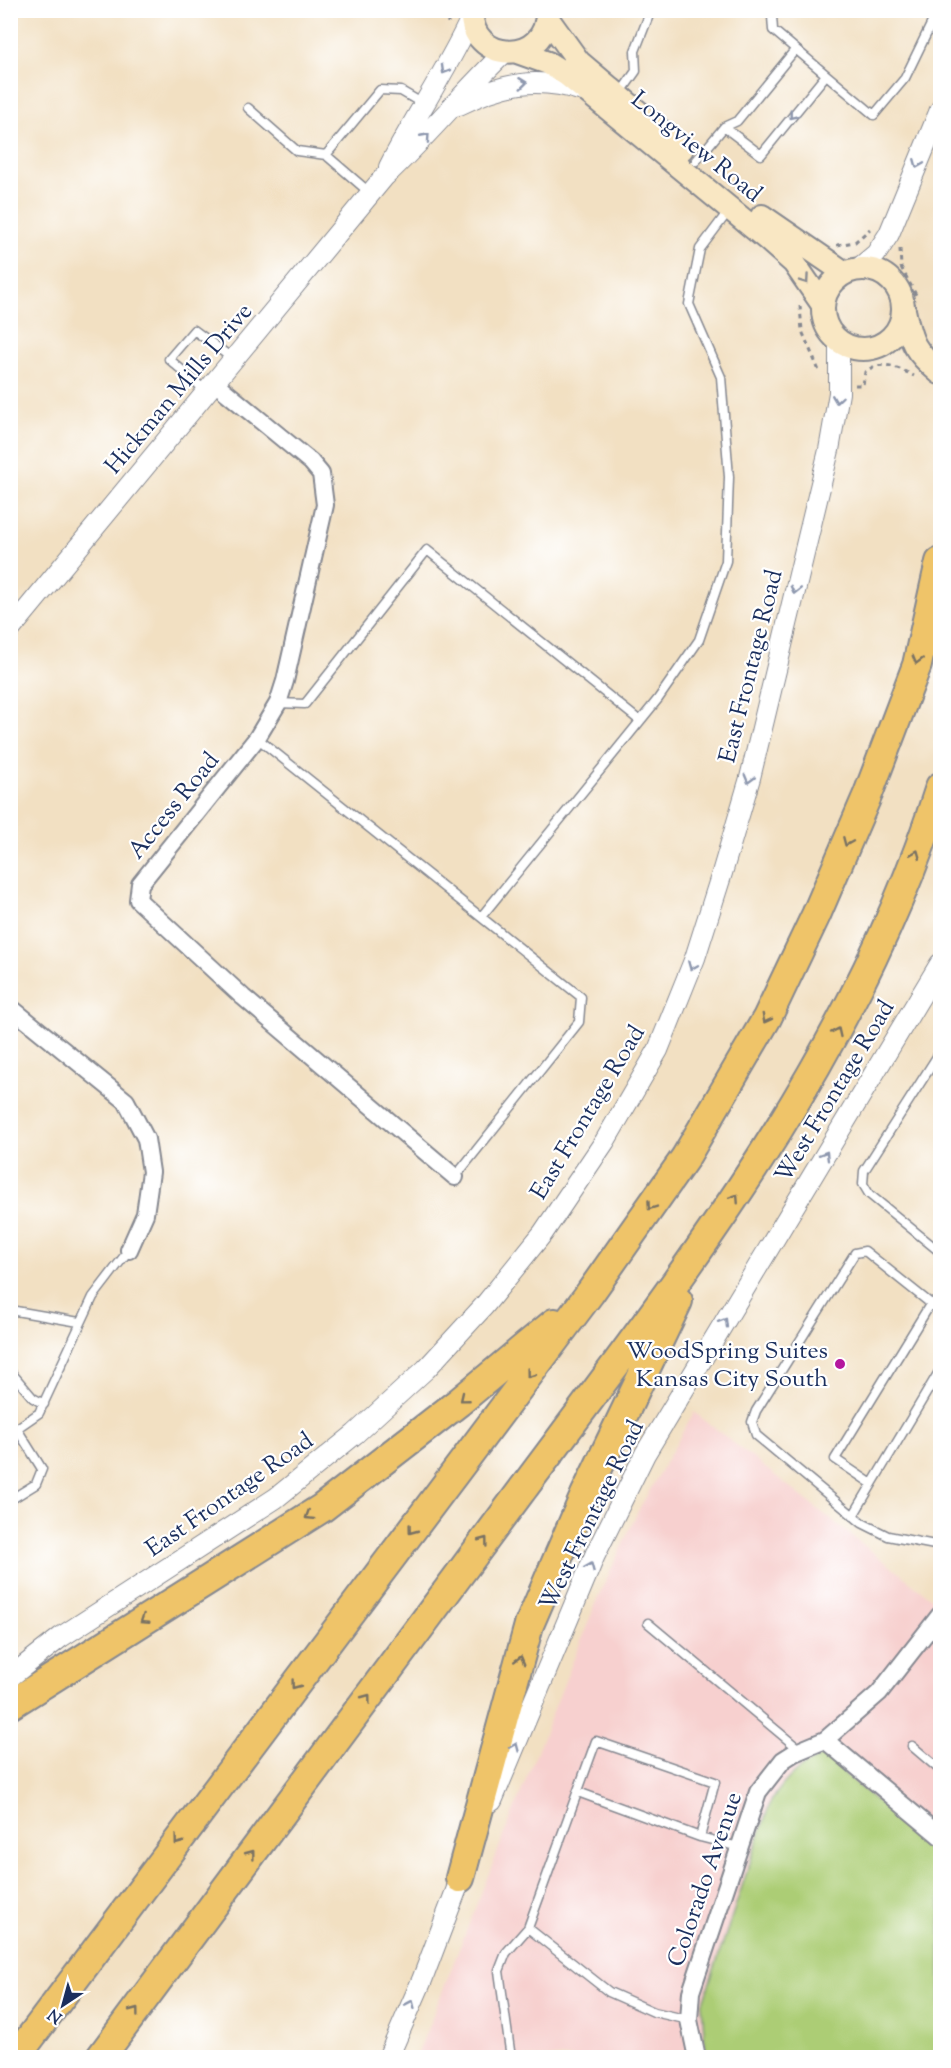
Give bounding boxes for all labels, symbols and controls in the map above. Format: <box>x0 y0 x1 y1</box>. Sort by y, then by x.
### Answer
one-way arrow <box>441 64 453 74</box>
one-way arrow <box>518 78 527 90</box>
street label: Longview Road <box>623 84 769 211</box>
one-way arrow <box>789 108 800 119</box>
one-way arrow <box>419 133 430 144</box>
one-way arrow <box>913 157 925 168</box>
one-way arrow <box>798 273 809 284</box>
street label: Hickman Mills Drive <box>98 296 261 482</box>
one-way arrow <box>832 395 844 404</box>
street label: East Frontage Road <box>711 566 793 767</box>
one-way arrow <box>789 585 802 595</box>
one-way arrow <box>912 655 925 665</box>
street label: Access Road <box>121 745 229 867</box>
one-way arrow <box>744 773 756 784</box>
one-way arrow <box>843 836 855 847</box>
one-way arrow <box>909 850 921 861</box>
one-way arrow <box>686 960 699 970</box>
street label: West Frontage Road <box>768 994 904 1190</box>
one-way arrow <box>762 1013 773 1024</box>
street label: East Frontage Road <box>523 1019 655 1207</box>
one-way arrow <box>829 1028 841 1039</box>
one-way arrow <box>817 1151 829 1161</box>
one-way arrow <box>727 1194 738 1205</box>
one-way arrow <box>647 1200 658 1211</box>
one-way arrow <box>717 1318 728 1328</box>
place label: WoodSpring Suites Kansas City South <box>626 1335 828 1397</box>
marker: WoodSpring Suites Kansas City South <box>833 1357 847 1371</box>
one-way arrow <box>526 1367 537 1378</box>
one-way arrow <box>460 1390 471 1401</box>
street label: West Frontage Road <box>532 1415 654 1617</box>
street label: East Frontage Road <box>139 1425 321 1566</box>
one-way arrow <box>305 1508 315 1520</box>
one-way arrow <box>409 1523 420 1534</box>
one-way arrow <box>477 1537 488 1548</box>
one-way arrow <box>583 1562 595 1573</box>
one-way arrow <box>140 1613 151 1624</box>
one-way arrow <box>513 1655 525 1666</box>
one-way arrow <box>291 1679 302 1690</box>
one-way arrow <box>360 1693 371 1704</box>
one-way arrow <box>508 1742 520 1753</box>
street label: Colorado Avenue <box>660 1788 752 1972</box>
one-way arrow <box>174 1835 185 1846</box>
one-way arrow <box>244 1850 255 1861</box>
north arrow <box>33 1975 93 2035</box>
one-way arrow <box>404 1999 416 2010</box>
text: N <box>44 2002 68 2028</box>
one-way arrow <box>127 2006 138 2017</box>

